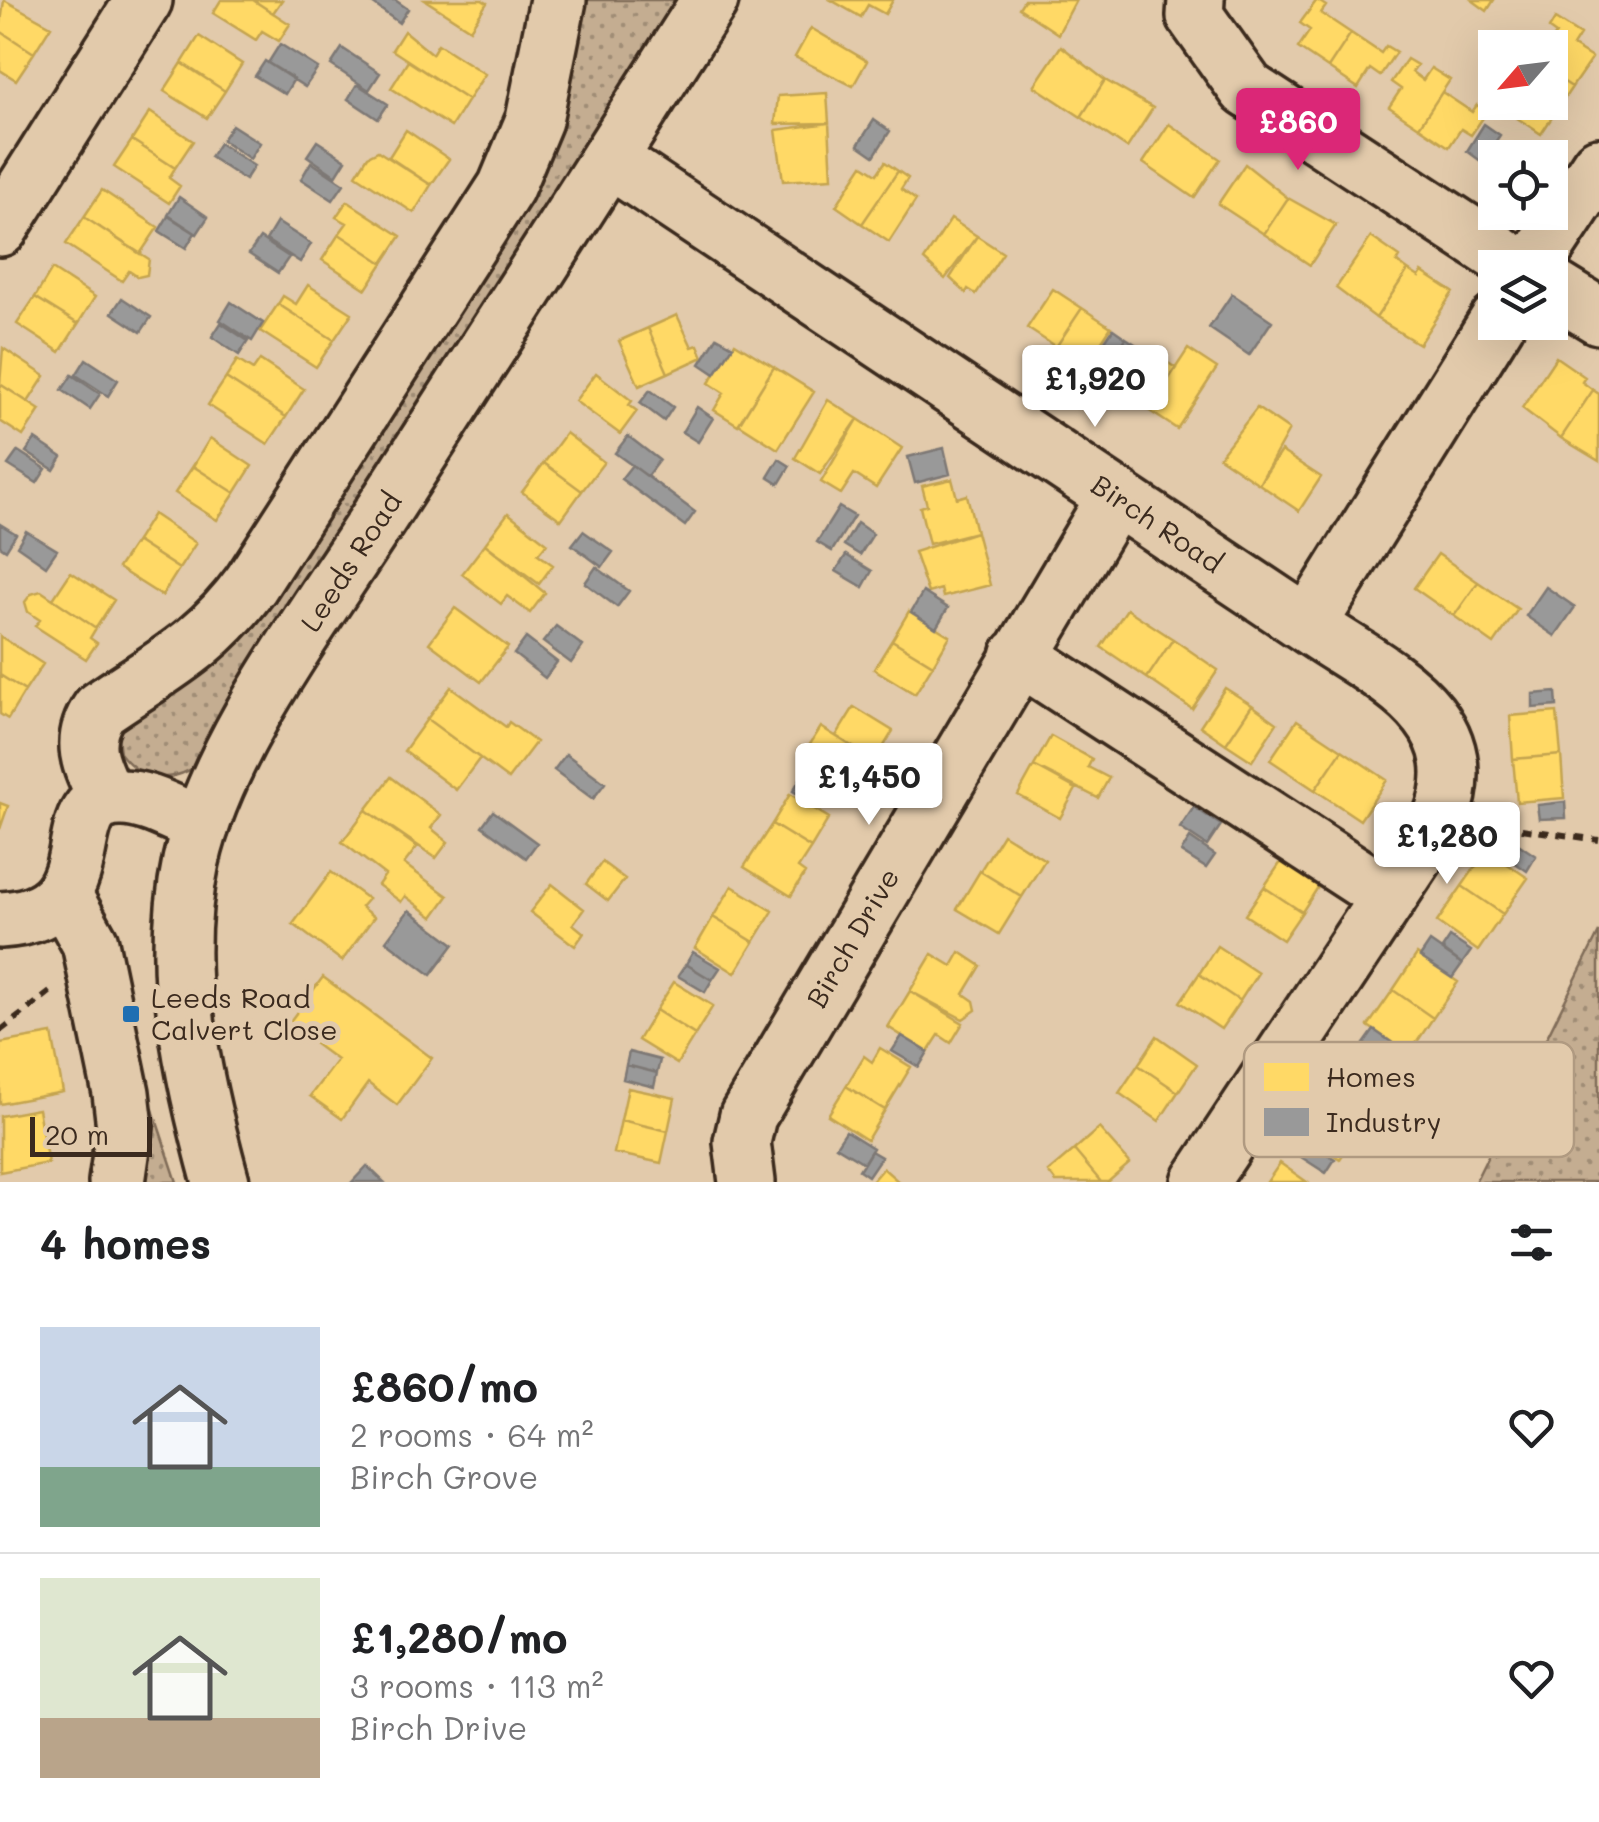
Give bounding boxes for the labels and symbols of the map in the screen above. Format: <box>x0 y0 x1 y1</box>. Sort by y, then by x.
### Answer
north arrow <box>1478 30 1568 120</box>
pin: £860 <box>1239 88 1357 173</box>
pin: £1,920 <box>1014 345 1176 430</box>
street label: Birch Road <box>1085 466 1230 580</box>
street label: Leeds Road <box>292 485 409 638</box>
pin: £1,450 <box>788 743 950 828</box>
pin: £1,280 <box>1366 802 1528 887</box>
street label: Birch Drive <box>798 861 907 1014</box>
place label: Leeds Road Calvert Close <box>151 979 338 1047</box>
marker: Leeds Road Calvert Close <box>120 1003 142 1025</box>
legend <box>1244 1042 1574 1157</box>
text: Homes <box>1326 1058 1416 1094</box>
text: Industry <box>1326 1103 1441 1139</box>
scale bar <box>30 1112 152 1156</box>

